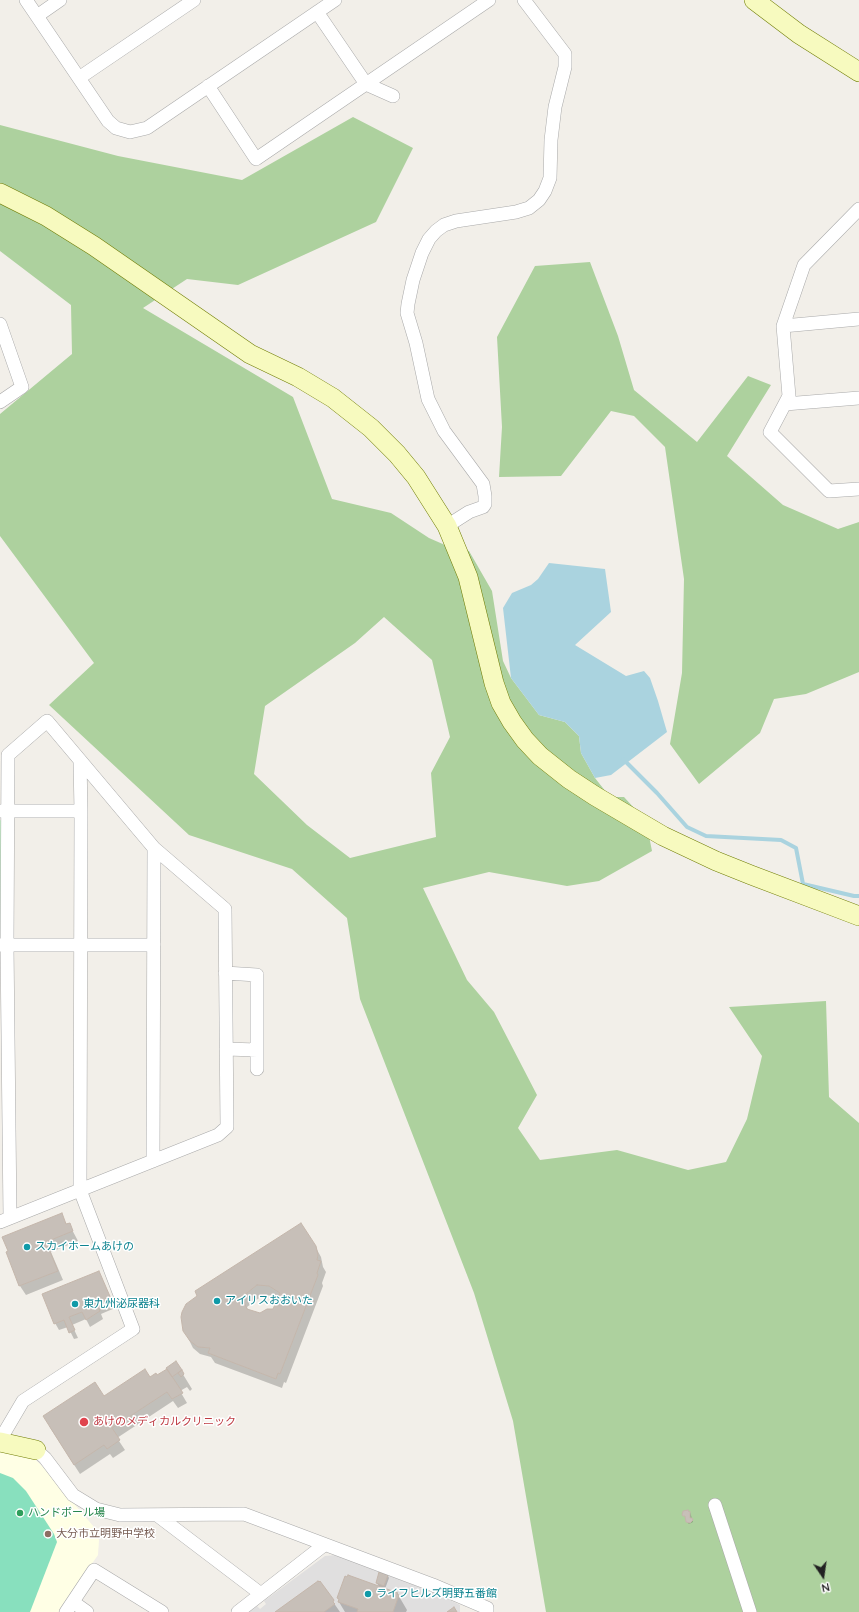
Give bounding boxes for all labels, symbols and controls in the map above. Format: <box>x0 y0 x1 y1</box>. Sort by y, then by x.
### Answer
place label: スカイホームあけの <box>35 1240 134 1254</box>
marker: スカイホームあけの <box>22 1242 32 1252</box>
place label: アイリスおおいた <box>225 1294 313 1308</box>
marker: アイリスおおいた <box>212 1296 222 1306</box>
place label: 東九州泌尿器科 <box>83 1297 160 1311</box>
marker: 東九州泌尿器科 <box>70 1299 80 1309</box>
place label: あけのメディカルクリニック <box>93 1415 236 1429</box>
marker: あけのメディカルクリニック <box>78 1416 90 1428</box>
place label: ハンドボール場 <box>28 1506 105 1520</box>
marker: ハンドボール場 <box>15 1508 25 1518</box>
place label: 大分市立明野中学校 <box>56 1527 155 1541</box>
marker: 大分市立明野中学校 <box>43 1529 53 1539</box>
north arrow <box>803 1556 843 1596</box>
text: N <box>820 1580 831 1595</box>
place label: ライフヒルズ明野五番館 <box>376 1587 497 1601</box>
marker: ライフヒルズ明野五番館 <box>363 1589 373 1599</box>

